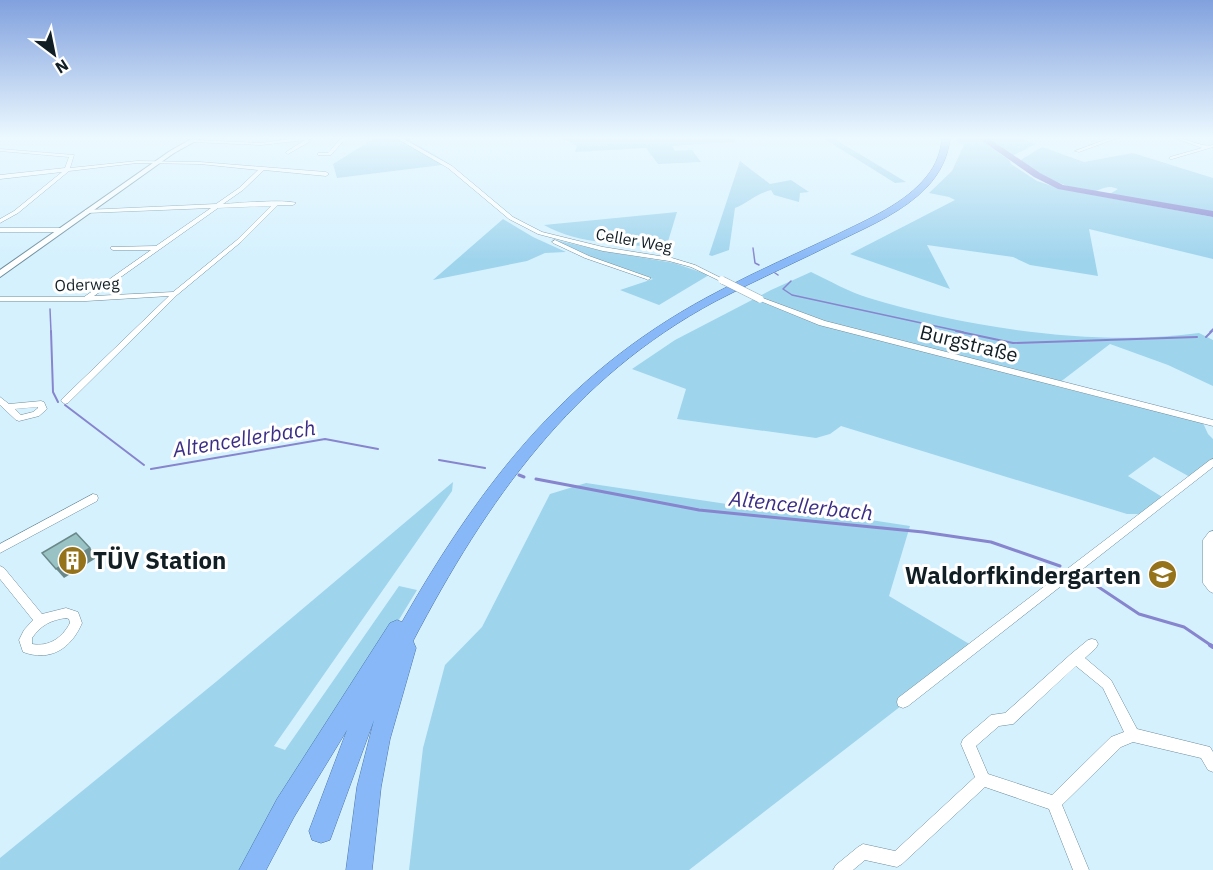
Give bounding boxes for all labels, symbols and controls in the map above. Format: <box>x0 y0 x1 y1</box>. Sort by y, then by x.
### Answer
north arrow <box>24 24 84 84</box>
text: N <box>52 55 72 78</box>
street label: Celler Weg <box>594 223 674 257</box>
street label: Oderweg <box>54 273 120 295</box>
street label: Burgstraße <box>917 318 1021 368</box>
water label: Altencellerbach <box>170 413 317 463</box>
water label: Altencellerbach <box>727 483 874 526</box>
building icon: TÜV Station <box>56 544 88 576</box>
place label: TÜV Station <box>93 544 226 576</box>
place label: Waldorfkindergarten <box>905 559 1141 591</box>
school or university icon: Waldorfkindergarten <box>1146 559 1178 591</box>

